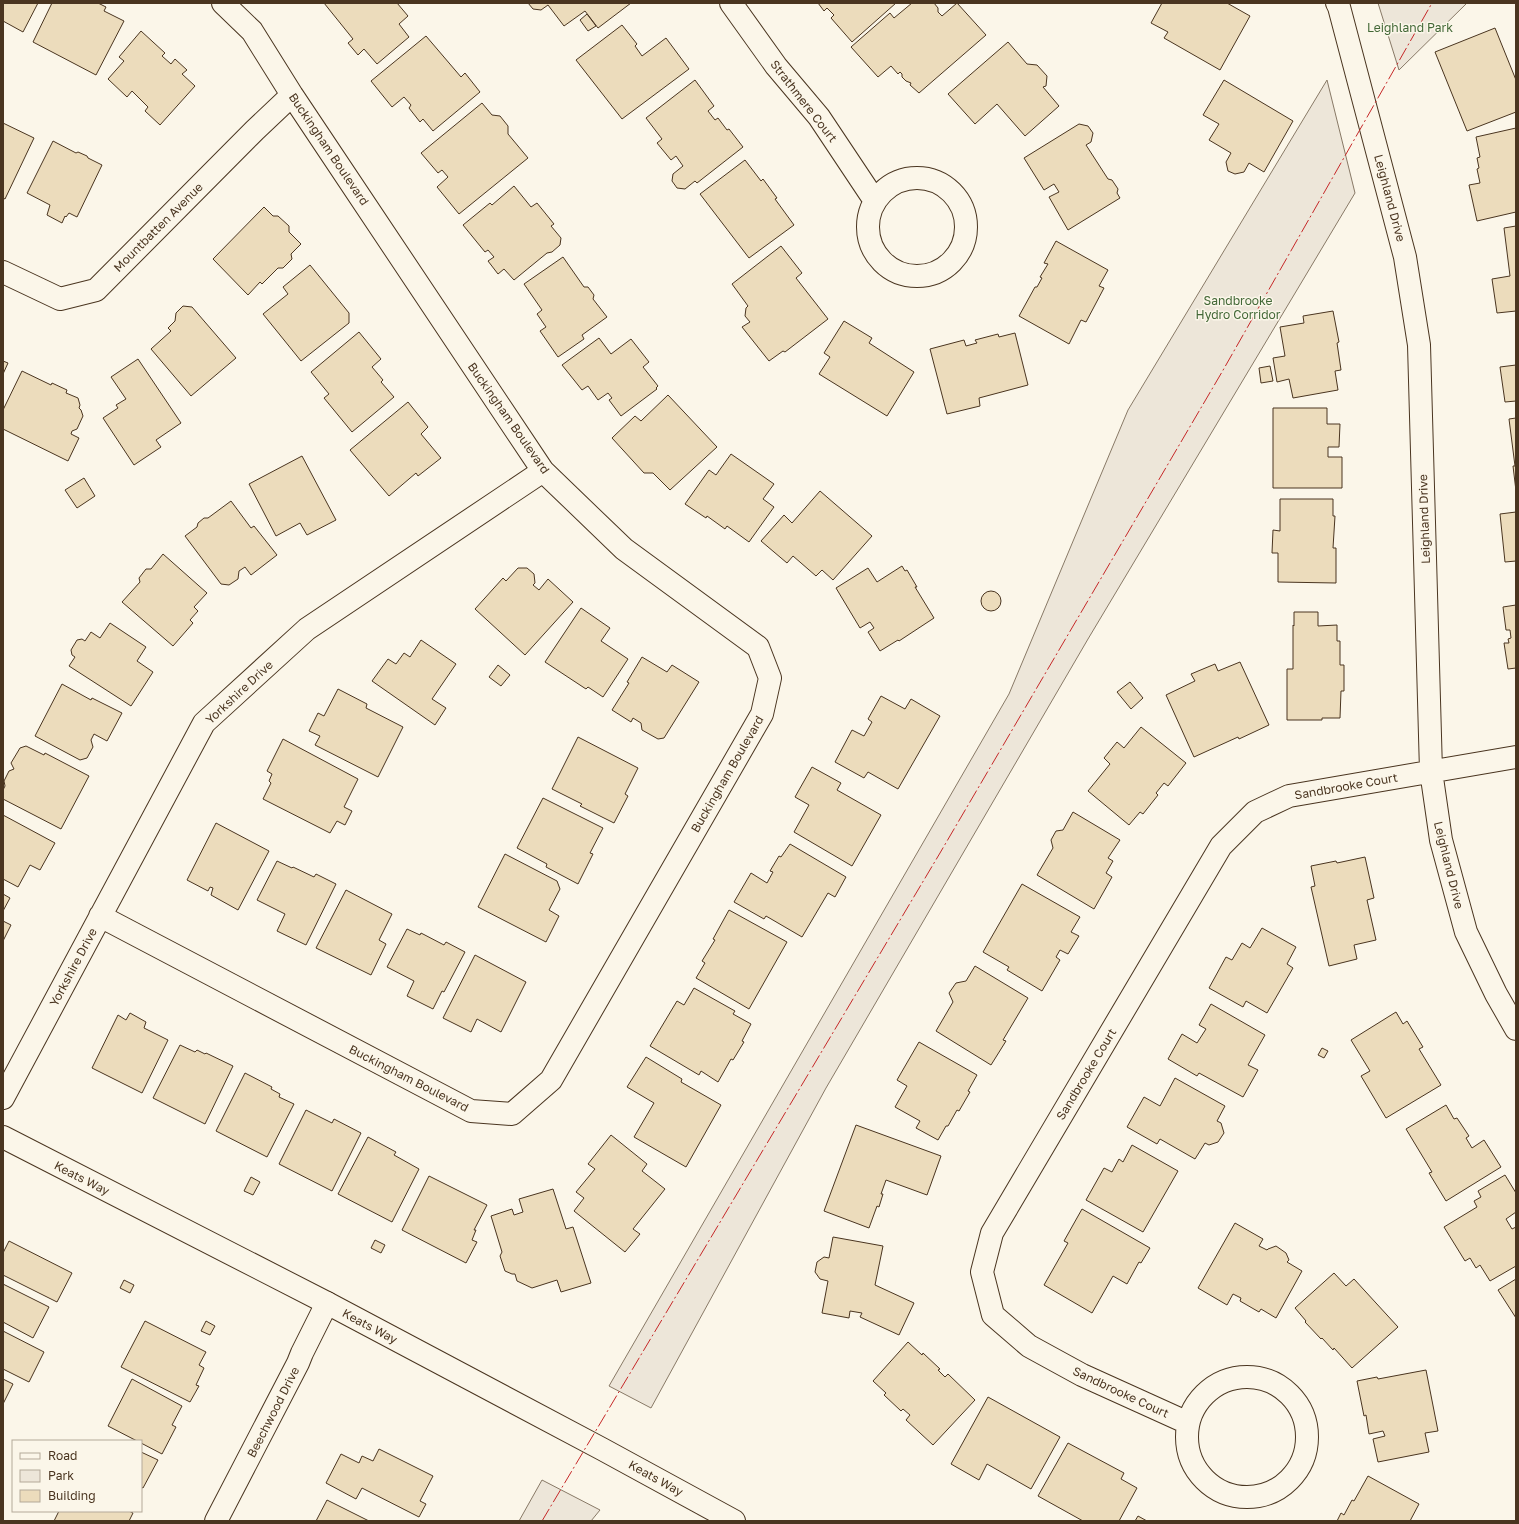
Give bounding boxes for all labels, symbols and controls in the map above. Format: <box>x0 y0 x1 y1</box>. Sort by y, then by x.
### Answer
park label: Leighland Park <box>1367 20 1453 35</box>
street label: Strathmere Court <box>767 57 841 145</box>
street label: Buckingham Boulevard <box>286 90 372 208</box>
street label: Leighland Drive <box>1371 153 1409 243</box>
street label: Mountbatten Avenue <box>110 179 206 275</box>
park label: Sandbrooke Hydro Corridor <box>1196 293 1281 322</box>
street label: Buckingham Boulevard <box>465 359 553 477</box>
street label: Leighland Drive <box>1415 474 1433 564</box>
street label: Yorkshire Drive <box>202 657 276 727</box>
street label: Buckingham Boulevard <box>687 713 767 835</box>
street label: Sandbrooke Court <box>1293 770 1399 802</box>
street label: Leighland Drive <box>1431 820 1467 910</box>
street label: Yorkshire Drive <box>46 925 100 1009</box>
street label: Sandbrooke Court <box>1053 1025 1119 1123</box>
street label: Buckingham Boulevard <box>347 1041 471 1115</box>
street label: Keats Way <box>52 1158 112 1198</box>
street label: Keats Way <box>340 1305 400 1347</box>
street label: Sandbrooke Court <box>1071 1363 1172 1421</box>
street label: Beechwood Drive <box>244 1364 302 1460</box>
legend <box>12 1440 142 1512</box>
text: Road <box>48 1448 77 1463</box>
street label: Keats Way <box>626 1457 686 1499</box>
text: Park <box>48 1468 74 1483</box>
text: Building <box>48 1488 96 1503</box>

